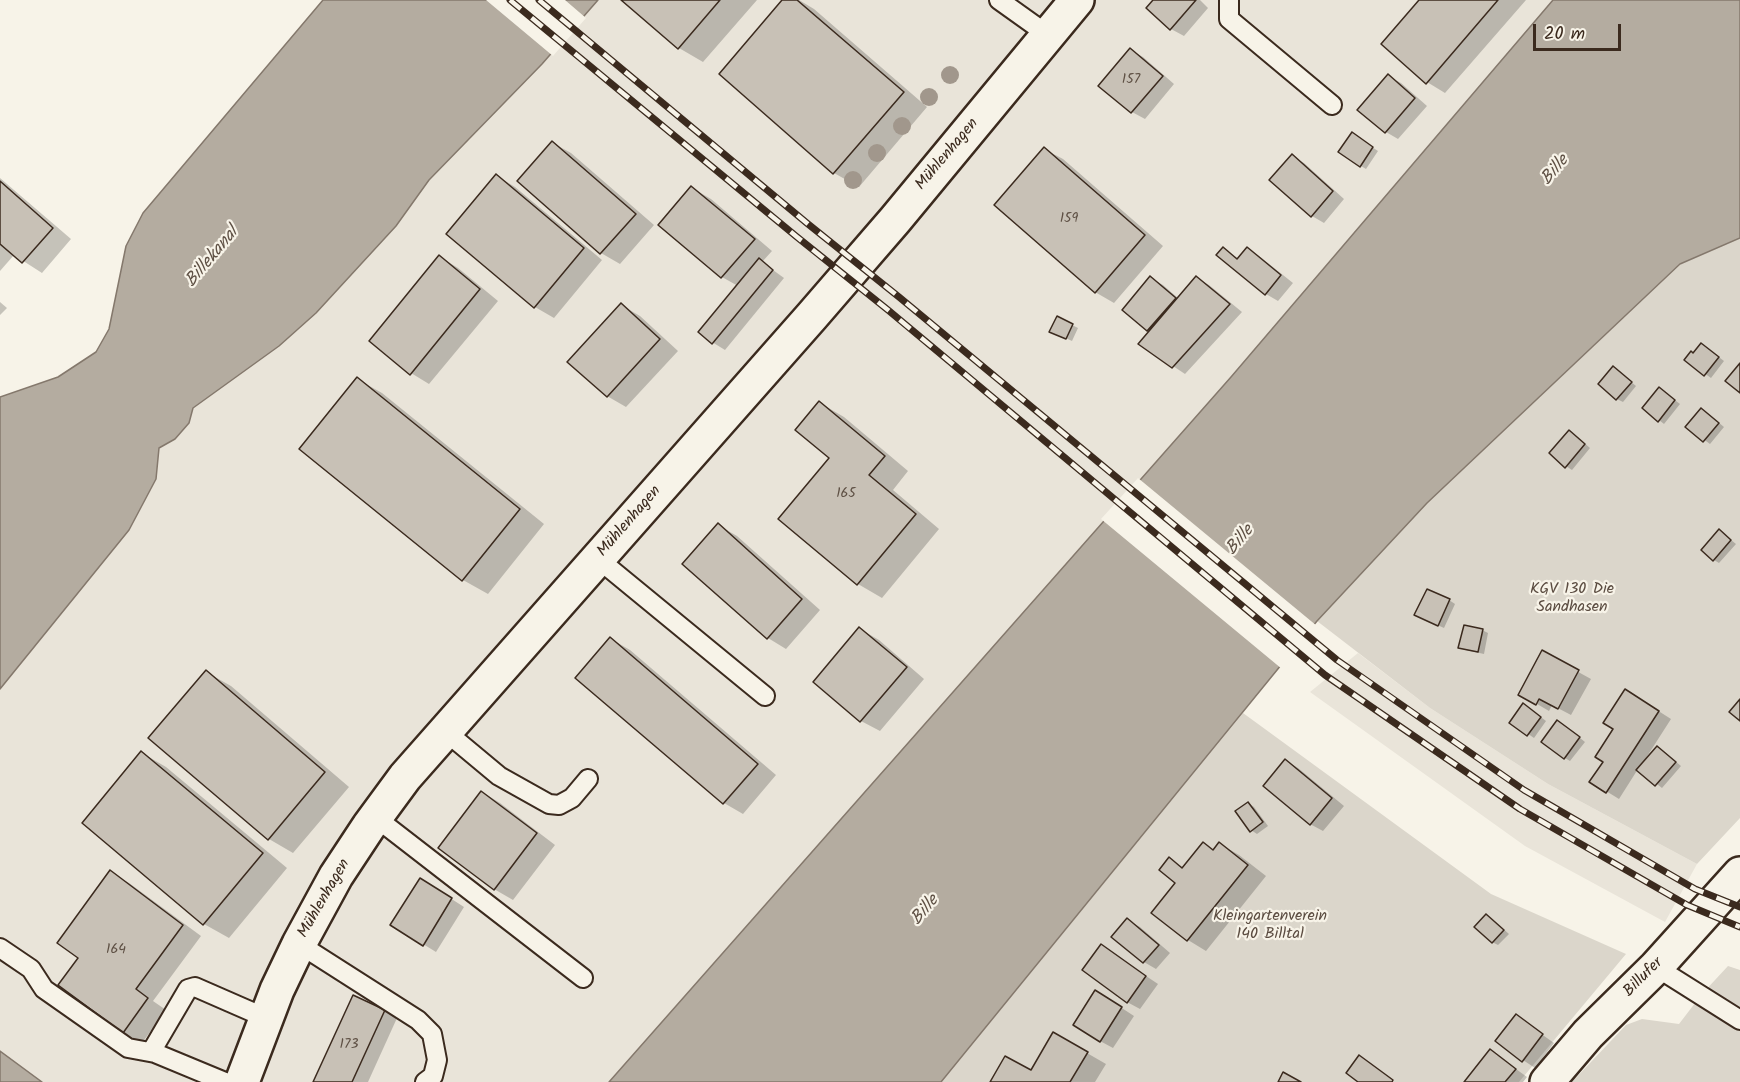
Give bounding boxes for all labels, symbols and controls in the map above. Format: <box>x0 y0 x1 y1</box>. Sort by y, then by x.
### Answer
scale bar <box>1536 12 1624 50</box>
text: 20 m <box>1544 20 1585 49</box>
house number: 157 <box>1122 73 1140 89</box>
street label: Mühlenhagen <box>912 115 984 195</box>
water label: Bille <box>1537 152 1575 190</box>
house number: 159 <box>1060 212 1078 228</box>
water label: Billekanal <box>182 223 244 293</box>
street label: Mühlenhagen <box>594 483 666 561</box>
house number: 165 <box>836 487 856 503</box>
water label: Bille <box>1222 522 1260 560</box>
park label: KGV 130 Die Sandhasen <box>1530 580 1614 618</box>
street label: Mühlenhagen <box>295 856 355 942</box>
water label: Bille <box>907 892 945 930</box>
park label: Kleingartenverein 140 Billtal <box>1213 907 1327 945</box>
house number: 164 <box>106 943 126 959</box>
street label: Billufer <box>1620 954 1668 1002</box>
house number: 173 <box>340 1038 358 1054</box>

